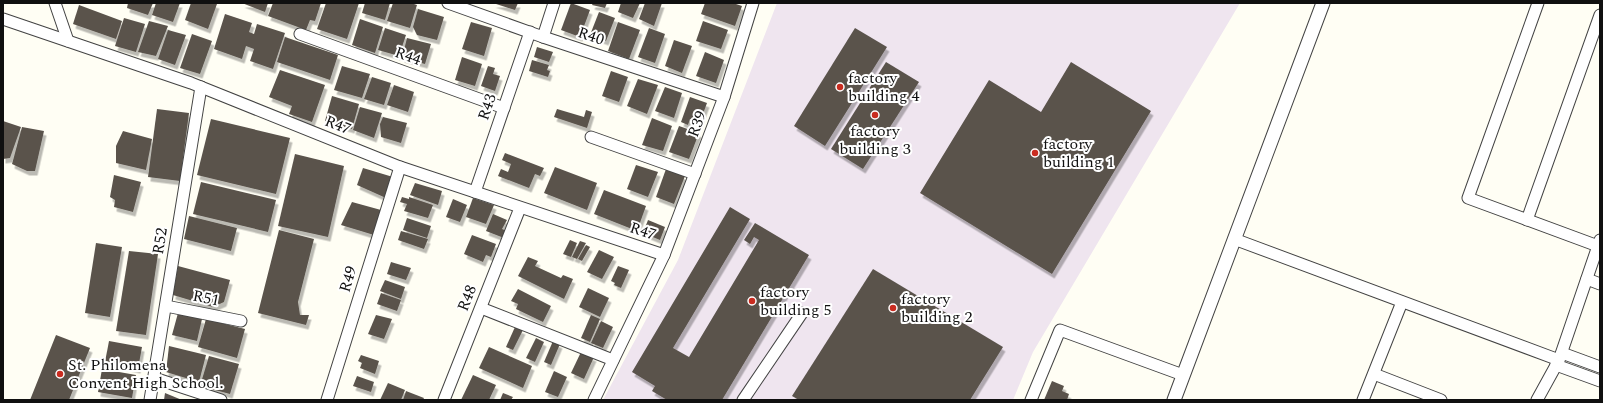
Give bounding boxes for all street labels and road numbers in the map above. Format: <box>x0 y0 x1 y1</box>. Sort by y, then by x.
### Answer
street label: R40 <box>575 20 607 52</box>
street label: R44 <box>391 40 425 72</box>
street label: R43 <box>471 91 503 123</box>
street label: R39 <box>681 107 713 141</box>
street label: R47 <box>321 109 355 141</box>
street label: R47 <box>627 215 659 247</box>
street label: R52 <box>146 226 174 256</box>
street label: R49 <box>333 263 363 295</box>
street label: R48 <box>451 281 483 315</box>
street label: R51 <box>191 284 221 312</box>

